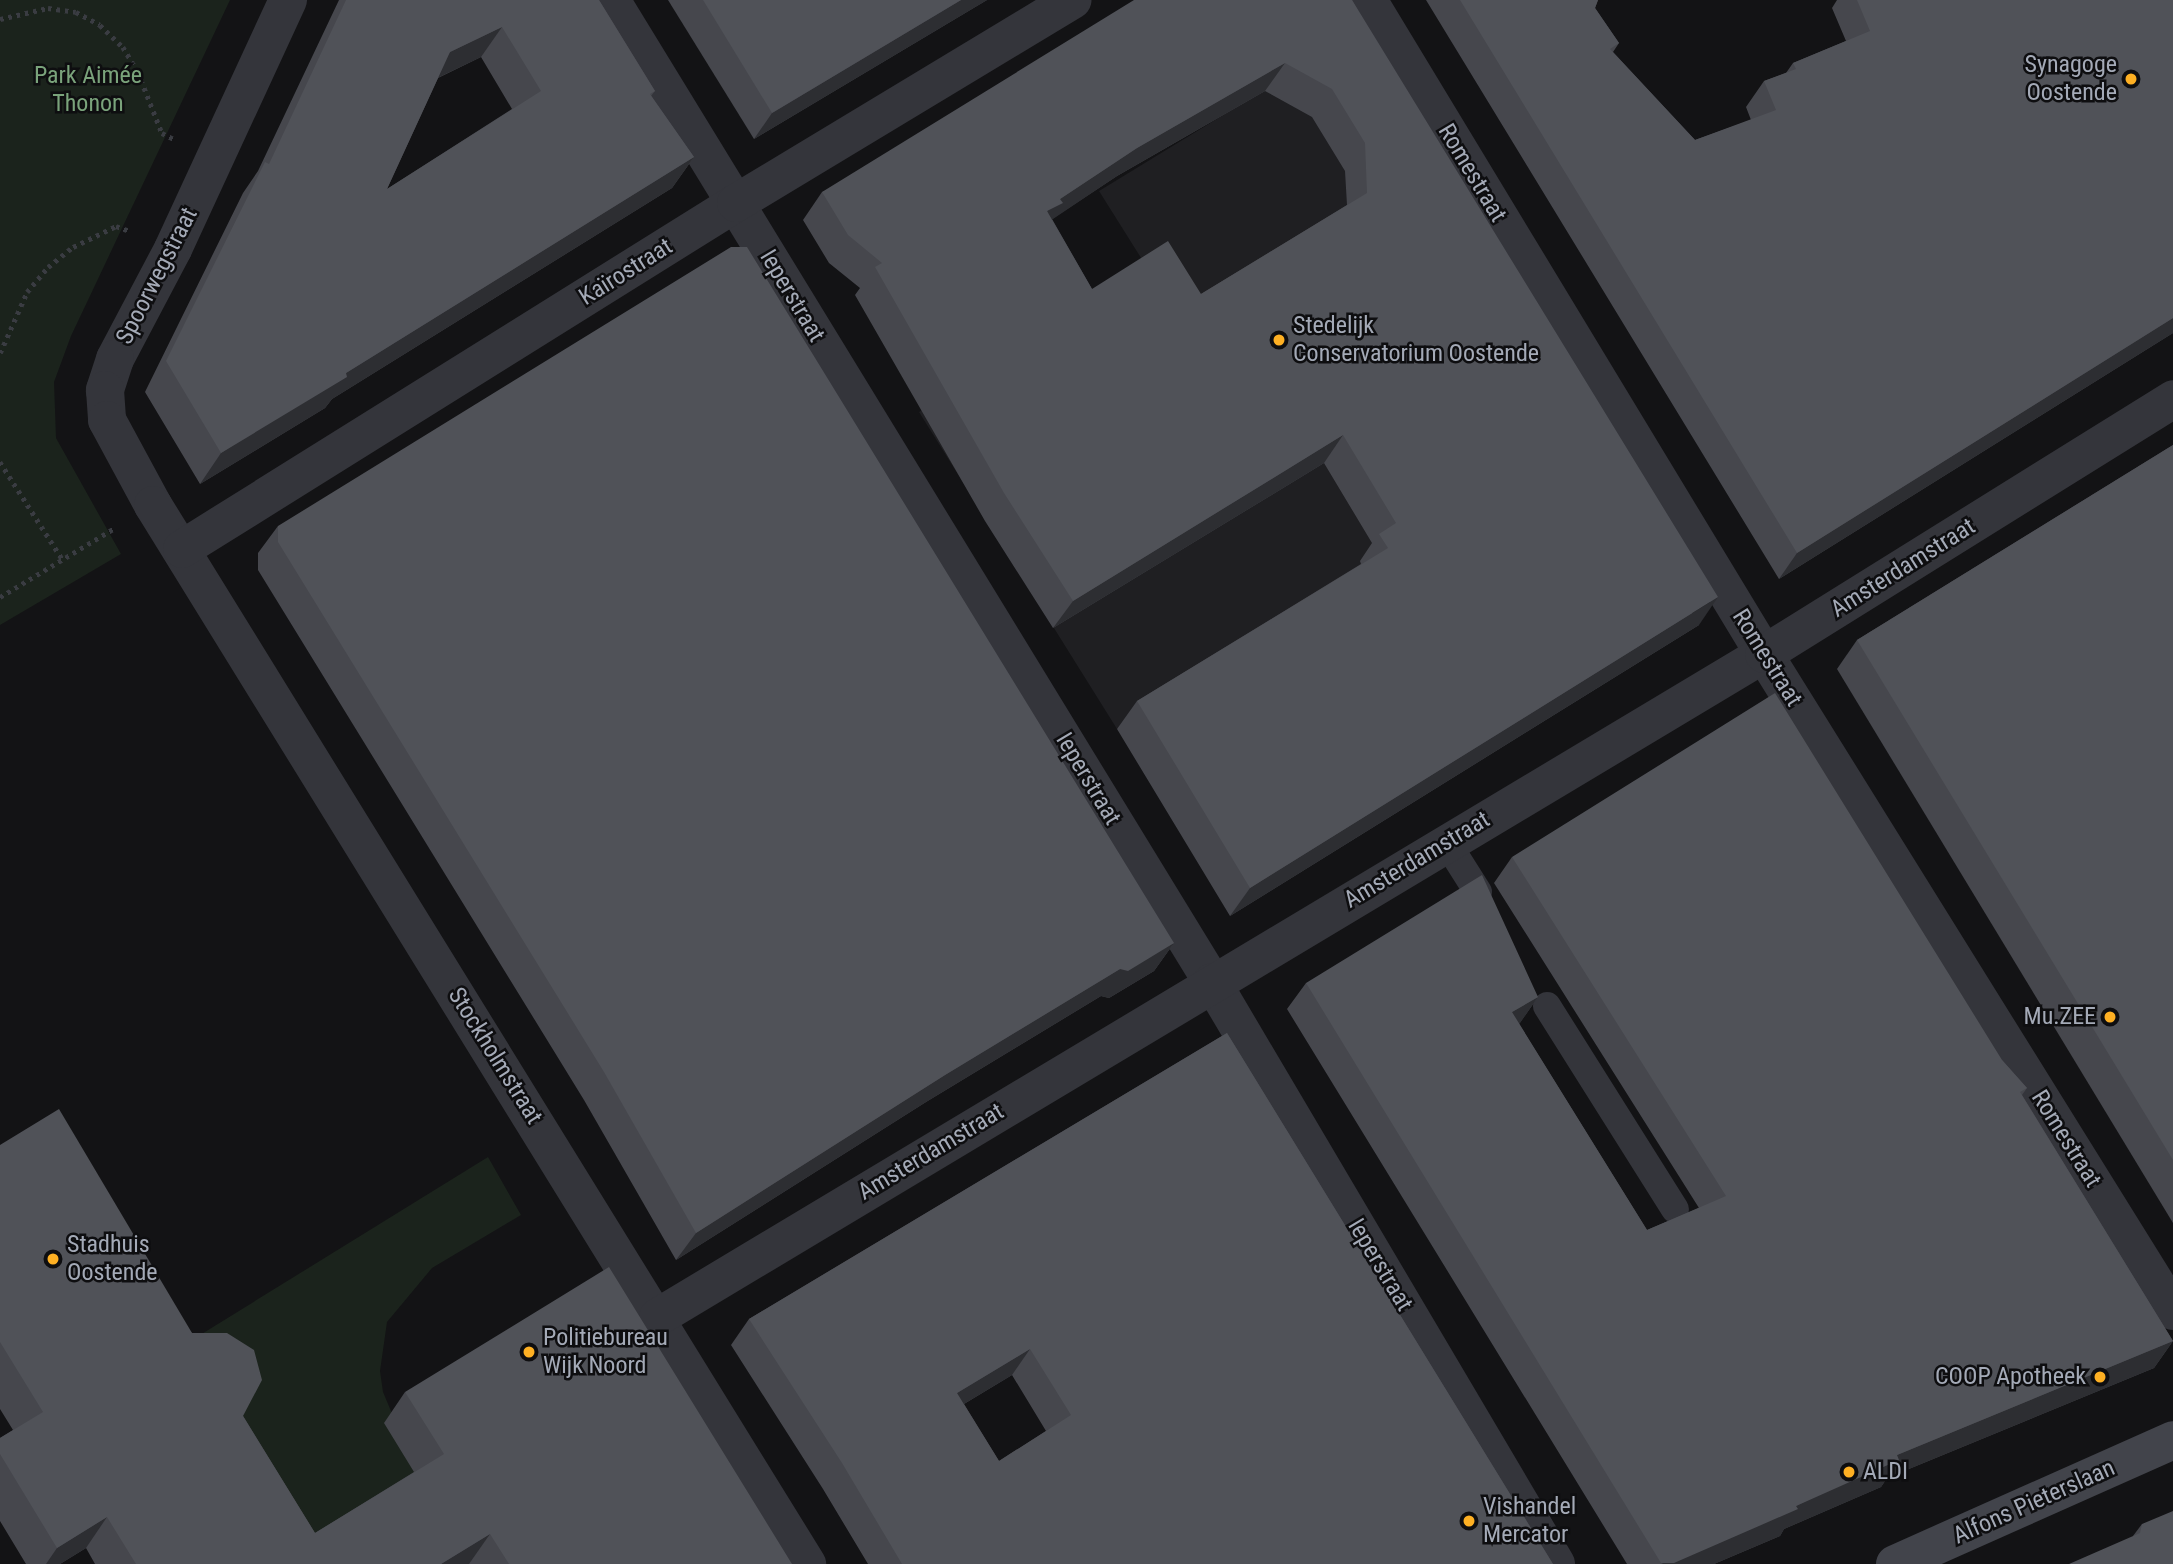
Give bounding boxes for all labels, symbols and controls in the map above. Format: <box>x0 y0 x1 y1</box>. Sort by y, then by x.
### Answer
place label: Synagoge Oostende <box>2024 51 2117 107</box>
park label: Park Aimée Thonon <box>34 62 142 118</box>
marker: Synagoge Oostende <box>2123 71 2139 87</box>
street label: Romestraat <box>1432 119 1512 227</box>
street label: Spoorwegstraat <box>110 203 204 349</box>
street label: Kaïrostraat <box>574 232 678 312</box>
street label: Ieperstraat <box>753 245 831 347</box>
place label: Stedelijk Conservatorium Oostende <box>1293 312 1539 368</box>
marker: Stedelijk Conservatorium Oostende <box>1271 332 1287 348</box>
street label: Amsterdamstraat <box>1826 512 1980 624</box>
street label: Romestraat <box>1726 604 1808 712</box>
street label: Ieperstraat <box>1049 728 1127 830</box>
street label: Amsterdamstraat <box>1339 805 1495 915</box>
street label: Stockholmstraat <box>442 982 548 1130</box>
place label: Mu.ZEE <box>2024 1003 2096 1031</box>
marker: Mu.ZEE <box>2102 1009 2118 1025</box>
street label: Romestraat <box>2025 1085 2107 1193</box>
street label: Amsterdamstraat <box>853 1097 1009 1207</box>
street label: Ieperstraat <box>1341 1214 1419 1316</box>
place label: Stadhuis Oostende <box>67 1231 158 1287</box>
marker: Stadhuis Oostende <box>45 1251 61 1267</box>
place label: Politiebureau Wijk Noord <box>543 1324 668 1380</box>
marker: Politiebureau Wijk Noord <box>521 1344 537 1360</box>
place label: COOP Apotheek <box>1935 1363 2086 1391</box>
marker: COOP Apotheek <box>2092 1369 2108 1385</box>
street label: Alfons Pieterslaan <box>1949 1453 2119 1551</box>
place label: ALDI <box>1863 1458 1908 1486</box>
marker: ALDI <box>1841 1464 1857 1480</box>
place label: Vishandel Mercator <box>1483 1493 1576 1549</box>
marker: Vishandel Mercator <box>1461 1513 1477 1529</box>

